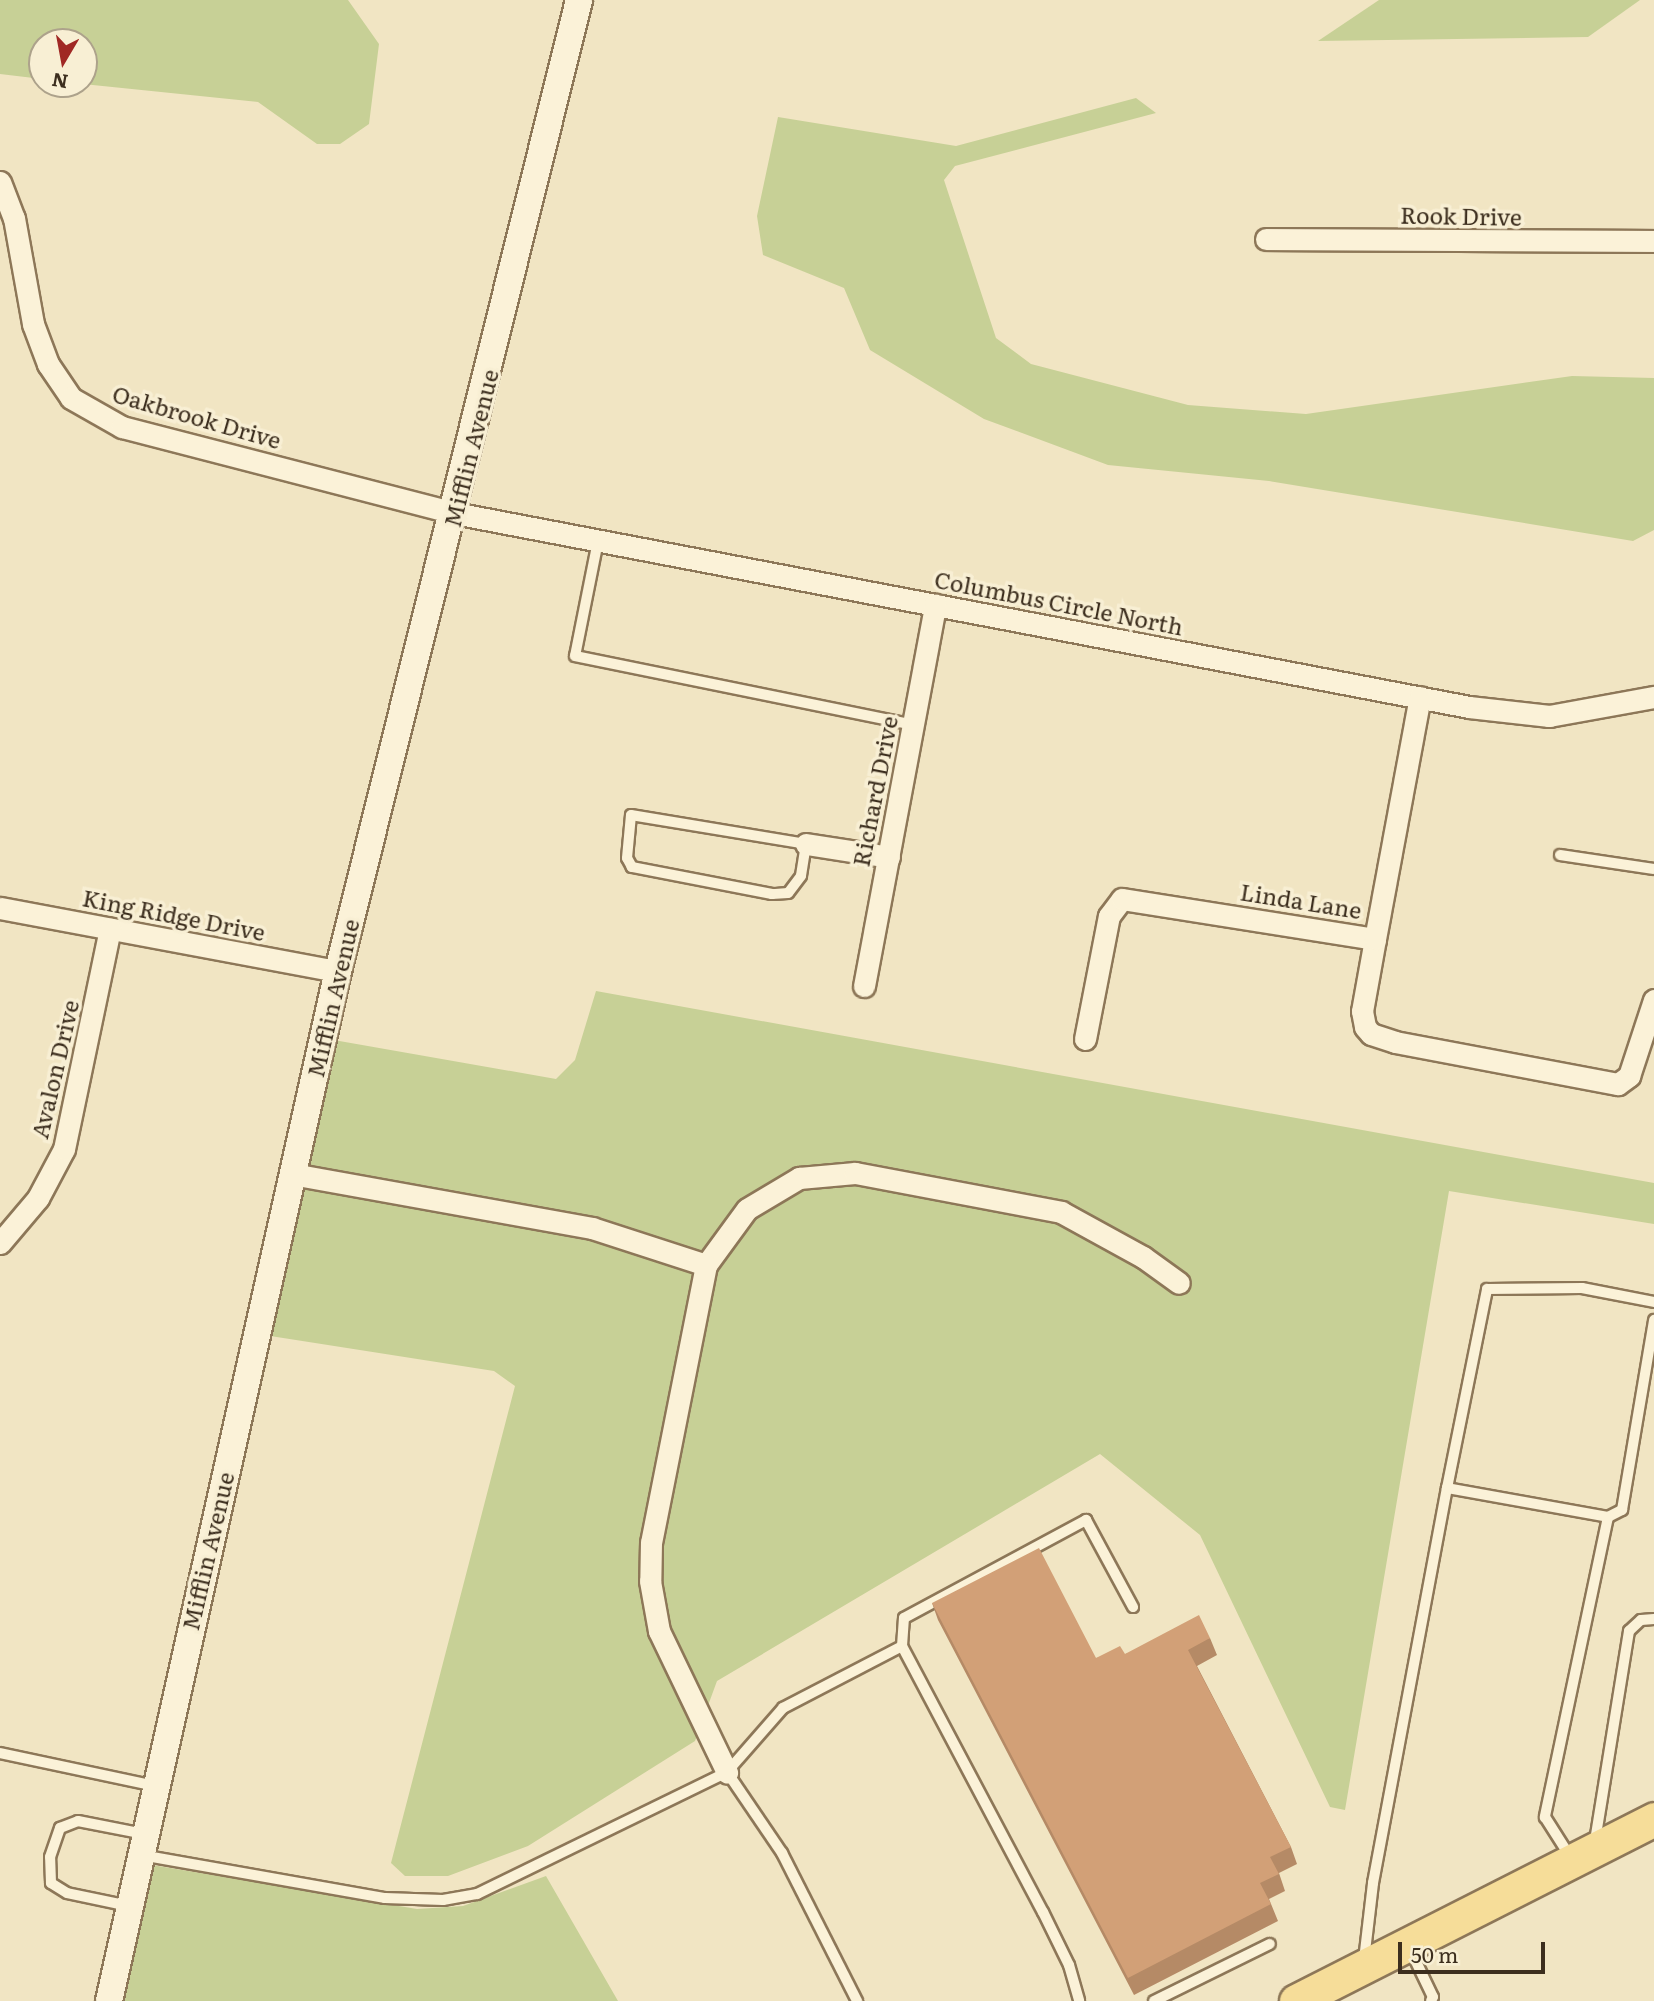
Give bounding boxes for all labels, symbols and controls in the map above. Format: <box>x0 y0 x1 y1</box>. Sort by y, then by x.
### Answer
north arrow <box>28 28 98 98</box>
text: N <box>49 67 70 97</box>
street label: Rook Drive <box>1400 200 1522 230</box>
street label: Mifflin Avenue <box>437 366 503 530</box>
street label: Oakbrook Drive <box>110 379 284 453</box>
street label: Columbus Circle North <box>932 564 1186 640</box>
street label: Richard Drive <box>846 713 902 869</box>
street label: Linda Lane <box>1238 877 1364 923</box>
street label: King Ridge Drive <box>80 883 268 945</box>
street label: Mifflin Avenue <box>300 916 364 1080</box>
street label: Avalon Drive <box>25 997 83 1141</box>
street label: Mifflin Avenue <box>175 1469 239 1633</box>
scale bar <box>1402 1927 1549 1971</box>
text: 50 m <box>1411 1938 1458 1969</box>

